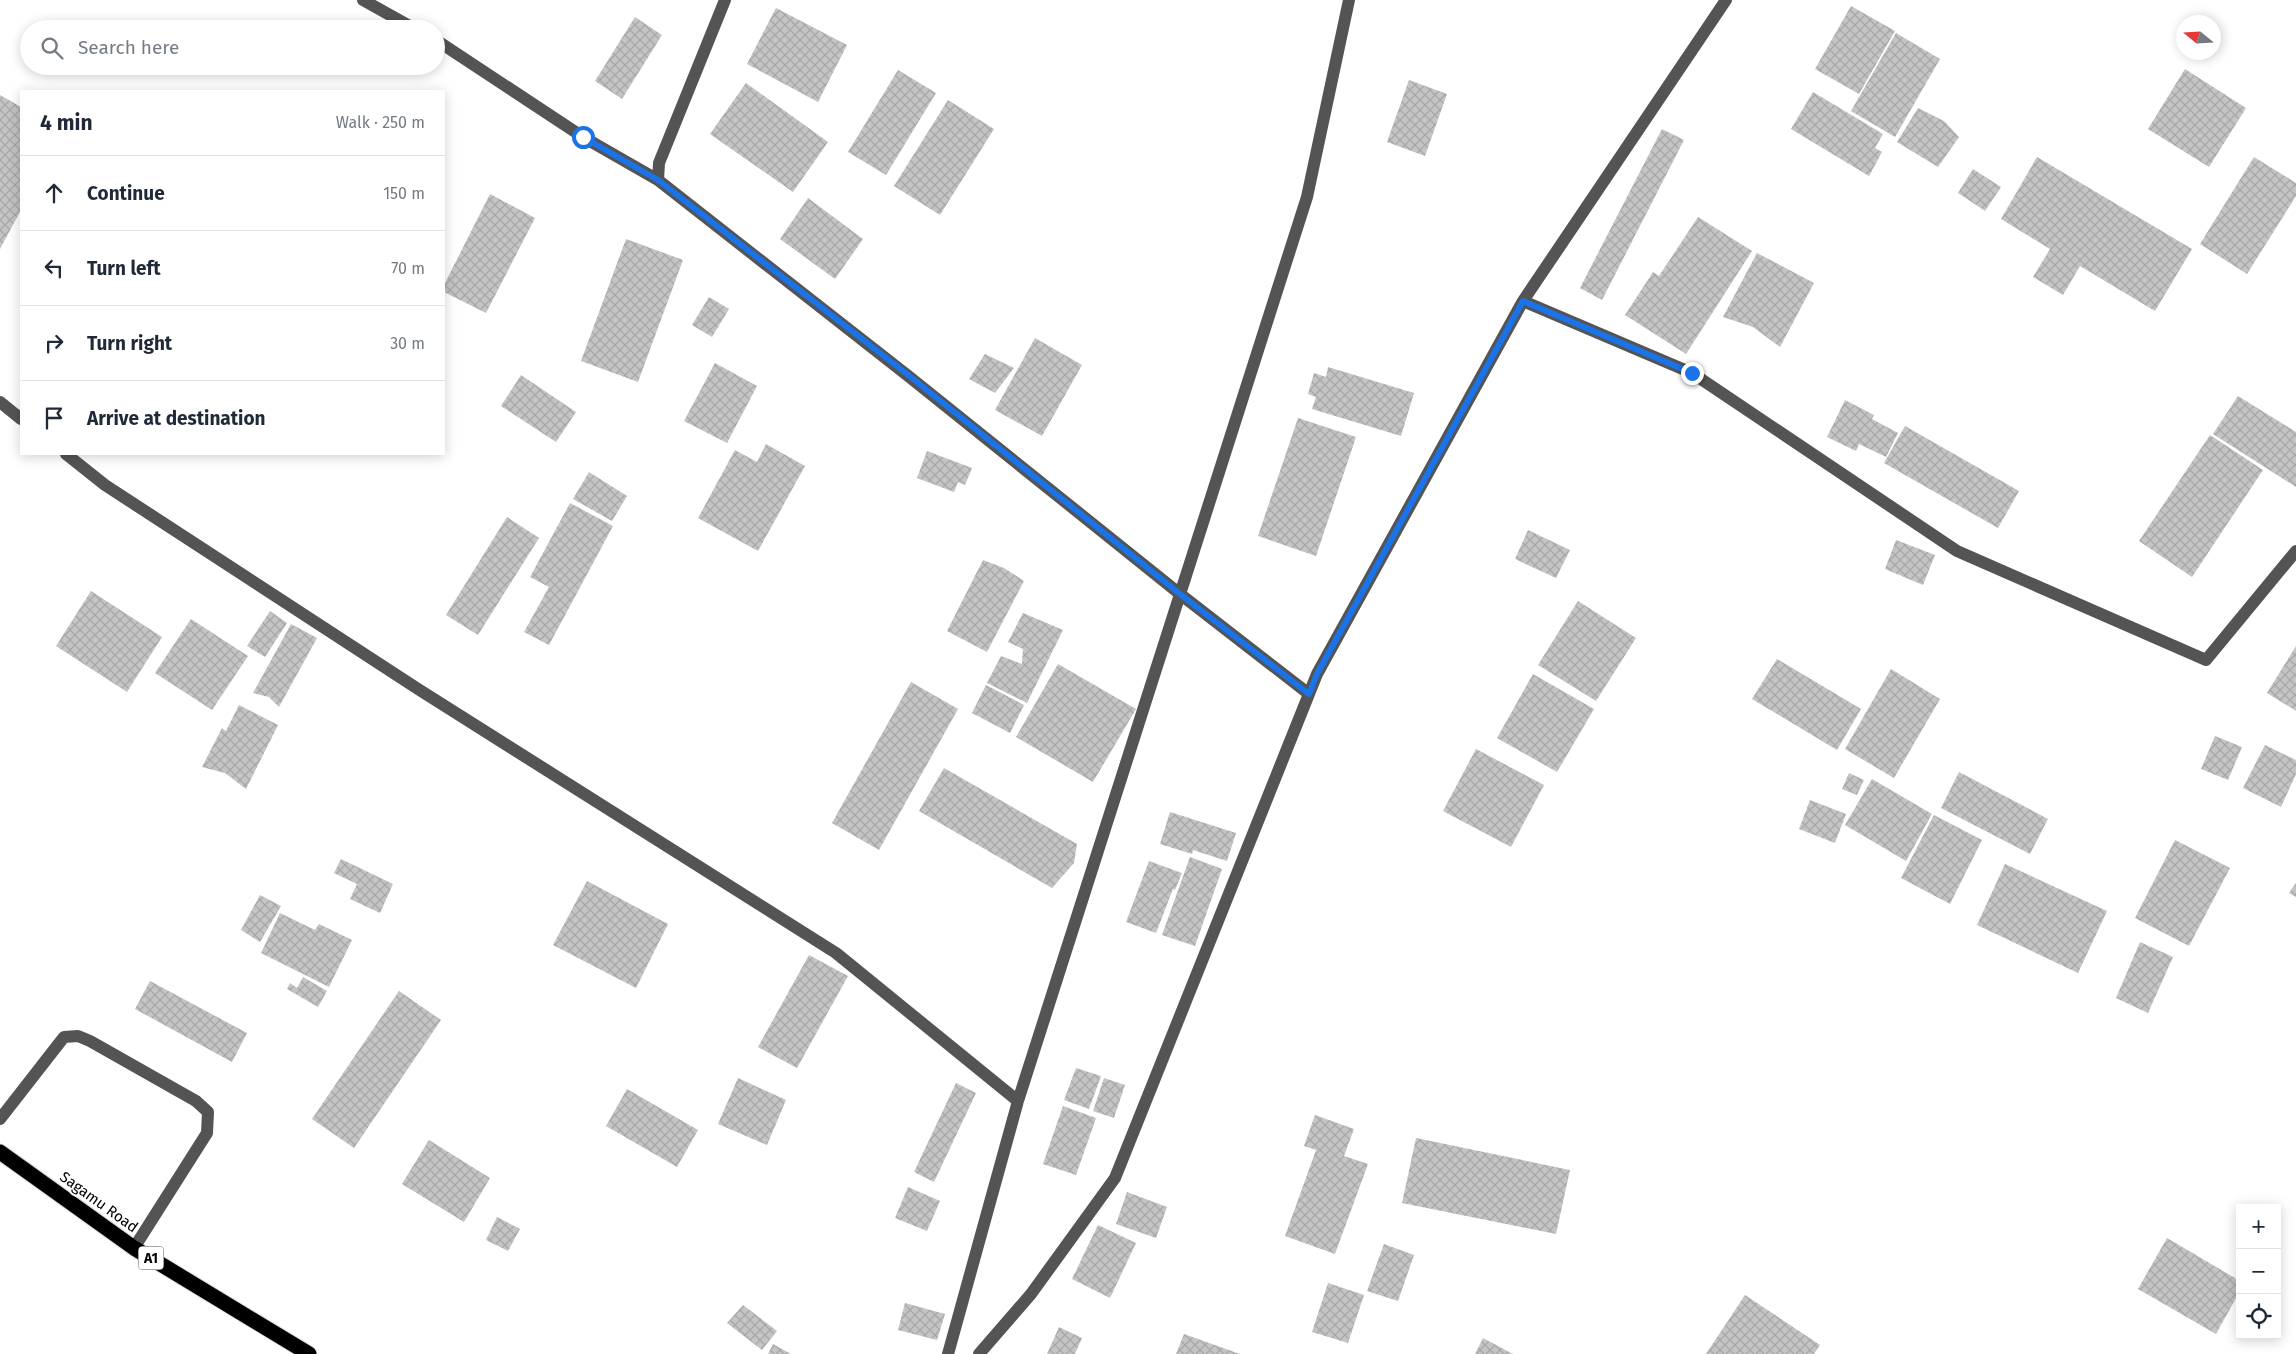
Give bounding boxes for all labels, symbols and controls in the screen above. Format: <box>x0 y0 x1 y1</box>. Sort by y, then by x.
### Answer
north arrow <box>2176 15 2221 60</box>
search box <box>20 20 445 75</box>
icon: search <box>38 34 66 62</box>
text: Search here <box>78 36 179 59</box>
text: 4 min <box>40 110 93 136</box>
text: Walk · 250 m <box>336 113 425 132</box>
route start <box>572 126 595 149</box>
icon: ahead <box>40 179 68 207</box>
text: Continue <box>87 182 165 205</box>
text: 150 m <box>383 184 425 203</box>
icon: left <box>40 254 68 282</box>
text: Turn left <box>87 257 161 280</box>
text: 70 m <box>391 259 425 278</box>
icon: right <box>40 329 68 357</box>
text: Turn right <box>87 332 172 355</box>
text: 30 m <box>390 334 425 353</box>
route end <box>1681 362 1704 385</box>
icon: arrive <box>40 404 68 432</box>
text: Arrive at destination <box>87 407 266 430</box>
street label: Sagamu Road <box>56 1168 142 1236</box>
map controls <box>2236 1204 2281 1339</box>
button: + <box>2236 1204 2281 1249</box>
road number: A1 <box>138 1246 164 1270</box>
button: − <box>2236 1249 2281 1294</box>
button: locate <box>2236 1294 2281 1339</box>

